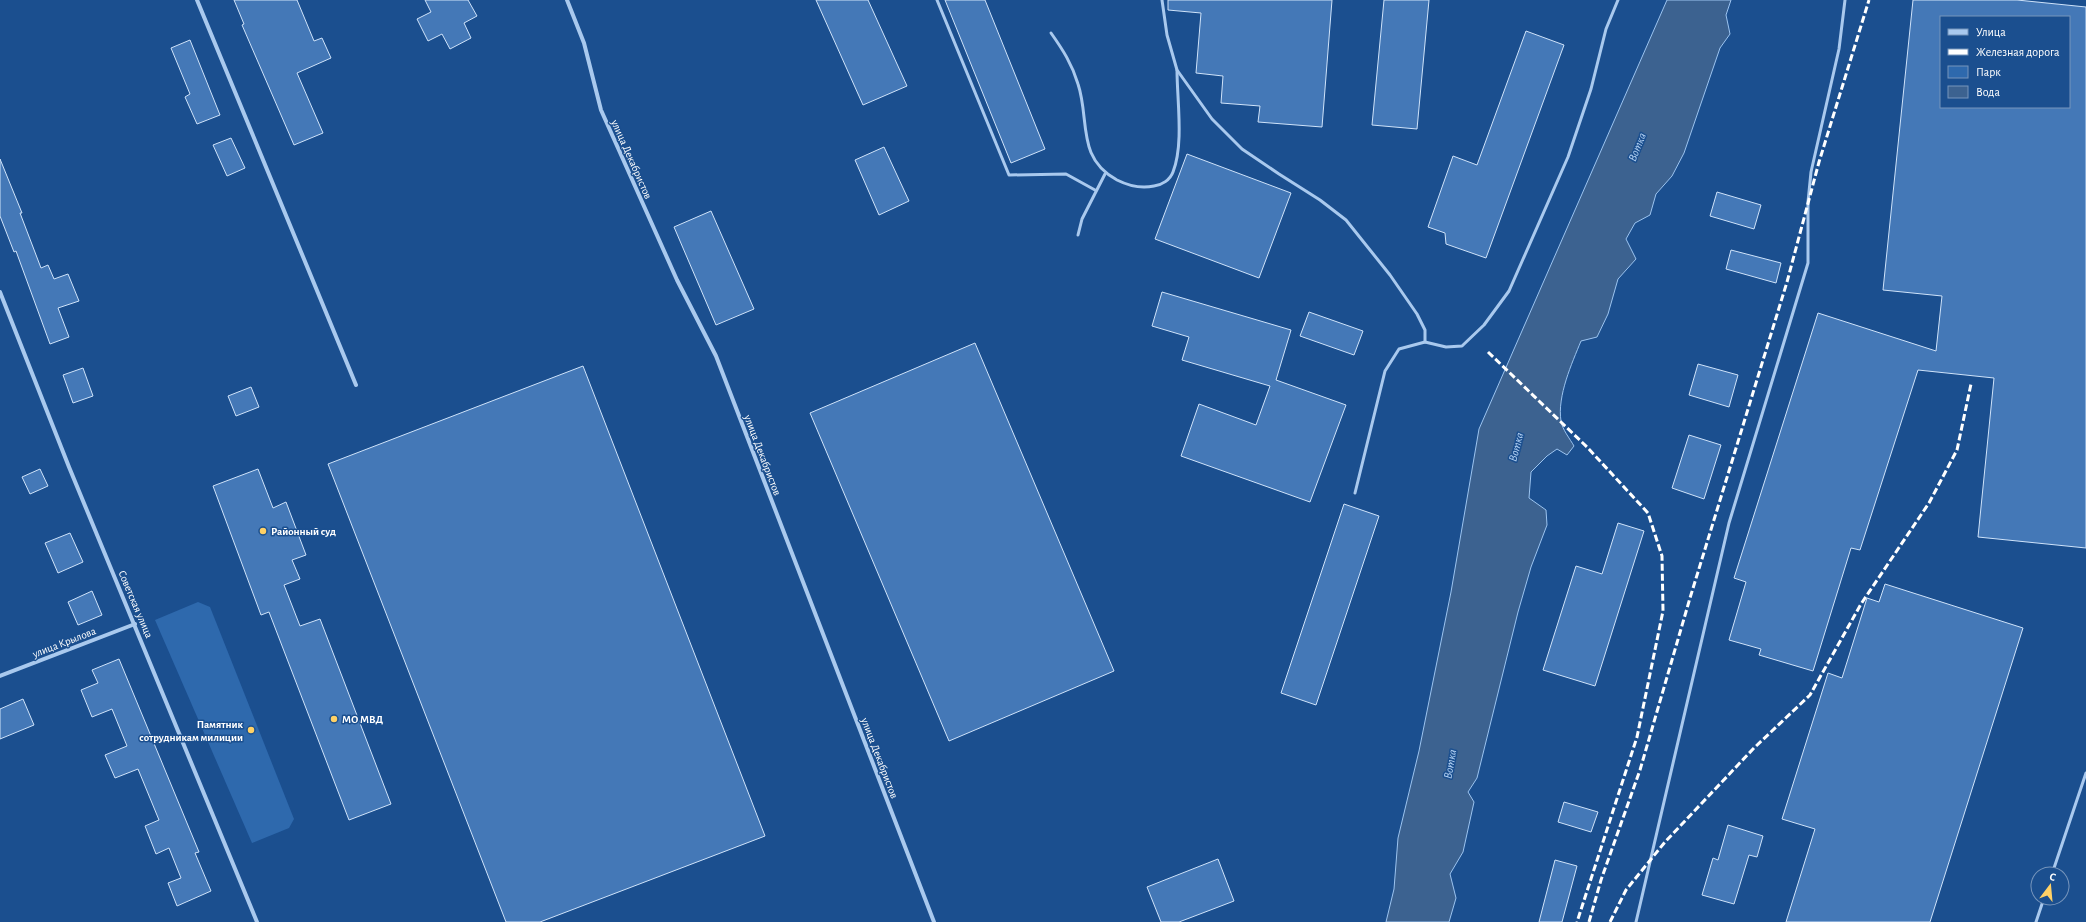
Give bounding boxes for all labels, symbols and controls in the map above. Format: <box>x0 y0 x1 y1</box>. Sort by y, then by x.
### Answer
legend <box>1940 16 2070 108</box>
text: Улица <box>1976 26 2006 38</box>
text: Железная дорога <box>1976 46 2060 58</box>
text: Парк <box>1976 66 2001 78</box>
text: Вода <box>1976 86 2000 98</box>
street label: улица Декабристов <box>609 117 654 200</box>
water label: Вотка <box>1626 131 1648 163</box>
street label: улица Декабристов <box>742 412 783 497</box>
water label: Вотка <box>1506 431 1526 463</box>
marker: Районный суд <box>258 526 268 536</box>
place label: Районный суд <box>271 526 336 537</box>
street label: Советская улица <box>116 569 155 640</box>
street label: улица Крылова <box>30 625 97 660</box>
marker: МО МВД <box>329 714 339 724</box>
place label: МО МВД <box>342 714 384 725</box>
street label: улица Декабристов <box>859 715 900 800</box>
place label: Памятник сотрудникам милиции <box>139 719 244 743</box>
marker: Памятник сотрудникам милиции <box>246 725 256 735</box>
water label: Вотка <box>1442 748 1458 780</box>
north arrow <box>2030 866 2070 906</box>
text: С <box>2048 871 2057 883</box>

